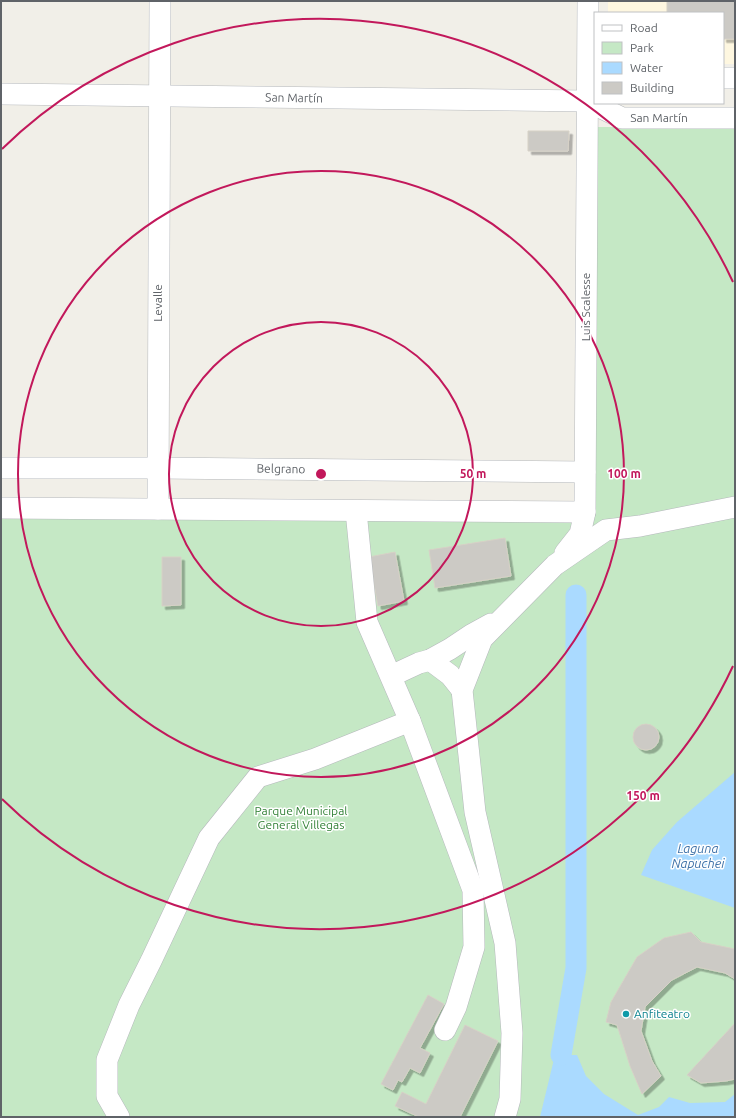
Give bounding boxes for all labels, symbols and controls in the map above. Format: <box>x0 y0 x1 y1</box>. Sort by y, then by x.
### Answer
legend <box>594 12 724 104</box>
text: Road <box>630 21 658 34</box>
text: Park <box>630 41 654 54</box>
text: Water <box>630 61 663 74</box>
text: Building <box>630 81 674 94</box>
street label: San Martín <box>265 90 323 105</box>
street label: San Martín <box>630 111 688 124</box>
street label: Luis Scalesse <box>579 273 592 341</box>
street label: Levalle <box>151 284 164 322</box>
street label: Belgrano <box>256 462 306 475</box>
centre of rings <box>314 467 328 481</box>
text: 50 m <box>460 467 486 480</box>
text: 100 m <box>607 467 641 480</box>
text: 150 m <box>626 789 660 802</box>
park label: Parque Municipal General Villegas <box>255 804 347 831</box>
water label: Laguna Napuchei <box>672 841 725 870</box>
place label: Anfiteatro <box>634 1007 690 1020</box>
marker: Anfiteatro <box>621 1009 631 1019</box>

